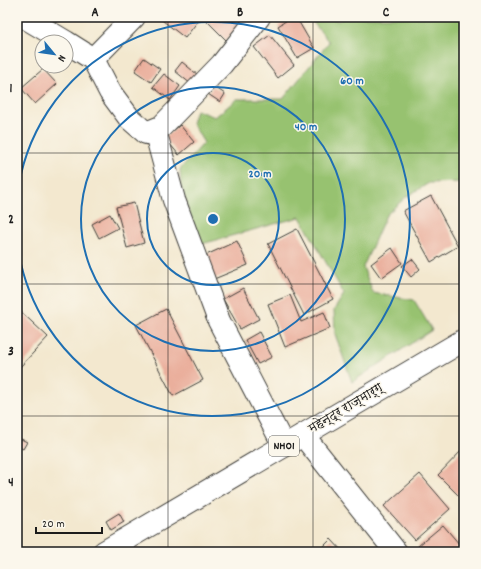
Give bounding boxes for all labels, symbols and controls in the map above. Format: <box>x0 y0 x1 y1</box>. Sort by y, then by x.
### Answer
text: A <box>91 4 99 23</box>
text: B <box>237 4 243 23</box>
text: C <box>383 4 390 23</box>
north arrow <box>34 34 74 74</box>
text: N <box>52 52 69 65</box>
text: 60 m <box>340 73 364 90</box>
text: 1 <box>10 80 13 99</box>
text: 40 m <box>295 119 317 136</box>
text: 20 m <box>249 166 271 183</box>
text: 2 <box>8 211 14 230</box>
centre of rings <box>206 212 220 226</box>
text: 3 <box>8 343 14 362</box>
street label: महेन्द्र राज्मार्ग् <box>304 378 389 439</box>
road number: NH01 <box>269 436 299 456</box>
text: 4 <box>8 474 14 493</box>
scale bar <box>36 509 102 535</box>
text: 20 m <box>42 516 65 533</box>

